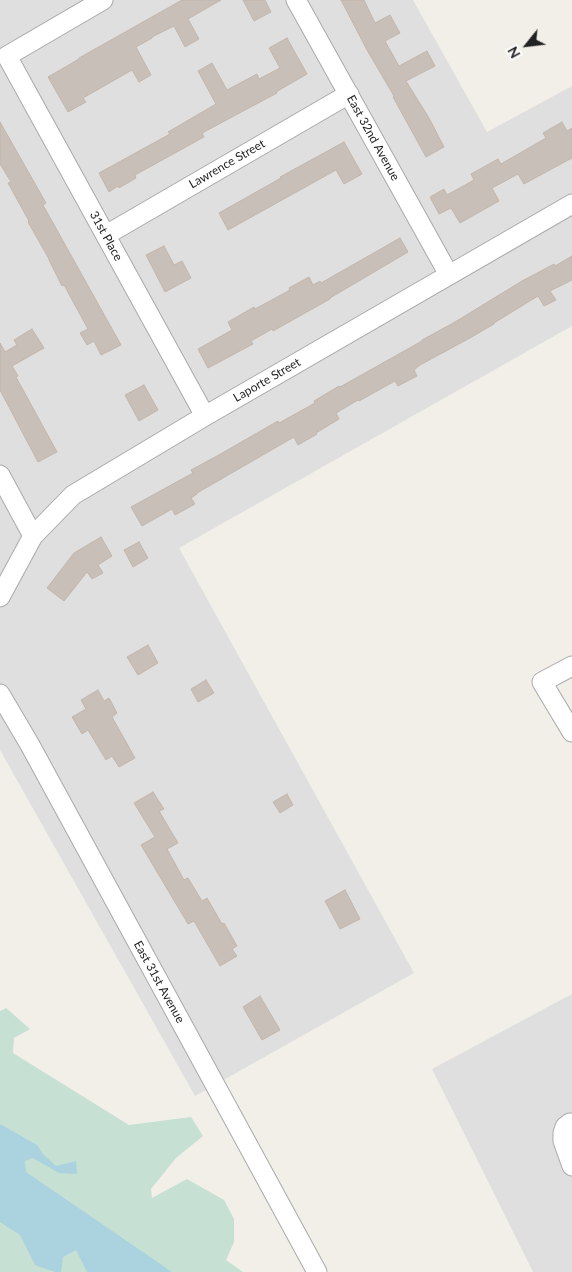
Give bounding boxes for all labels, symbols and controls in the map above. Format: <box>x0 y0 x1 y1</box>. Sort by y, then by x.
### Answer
north arrow <box>502 20 552 70</box>
text: N <box>503 44 523 61</box>
street label: East 32nd Avenue <box>344 93 402 183</box>
street label: Lawrence Street <box>186 136 268 192</box>
street label: 31st Place <box>87 209 125 263</box>
street label: Laporte Street <box>231 355 303 405</box>
street label: East 31st Avenue <box>130 938 188 1026</box>

